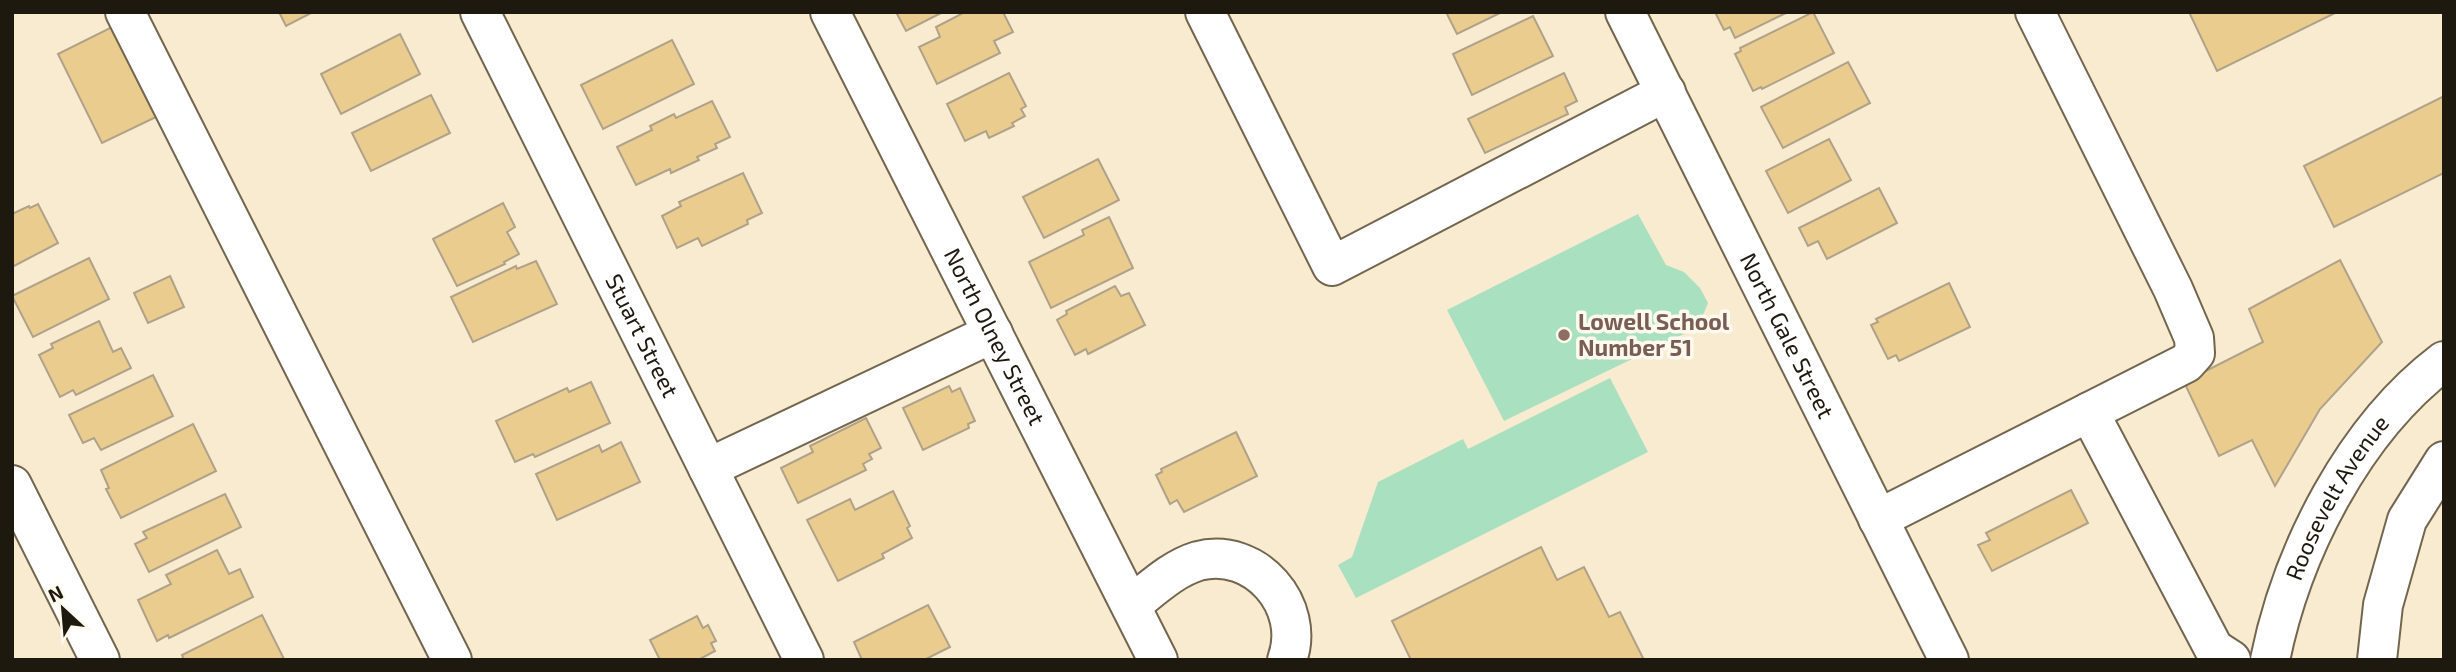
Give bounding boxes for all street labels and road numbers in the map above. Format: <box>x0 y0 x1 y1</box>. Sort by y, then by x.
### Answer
street label: North Olney Street <box>939 243 1052 430</box>
street label: North Gale Street <box>1735 248 1841 423</box>
street label: Stuart Street <box>600 269 685 402</box>
street label: Roosevelt Avenue <box>2279 409 2394 584</box>

